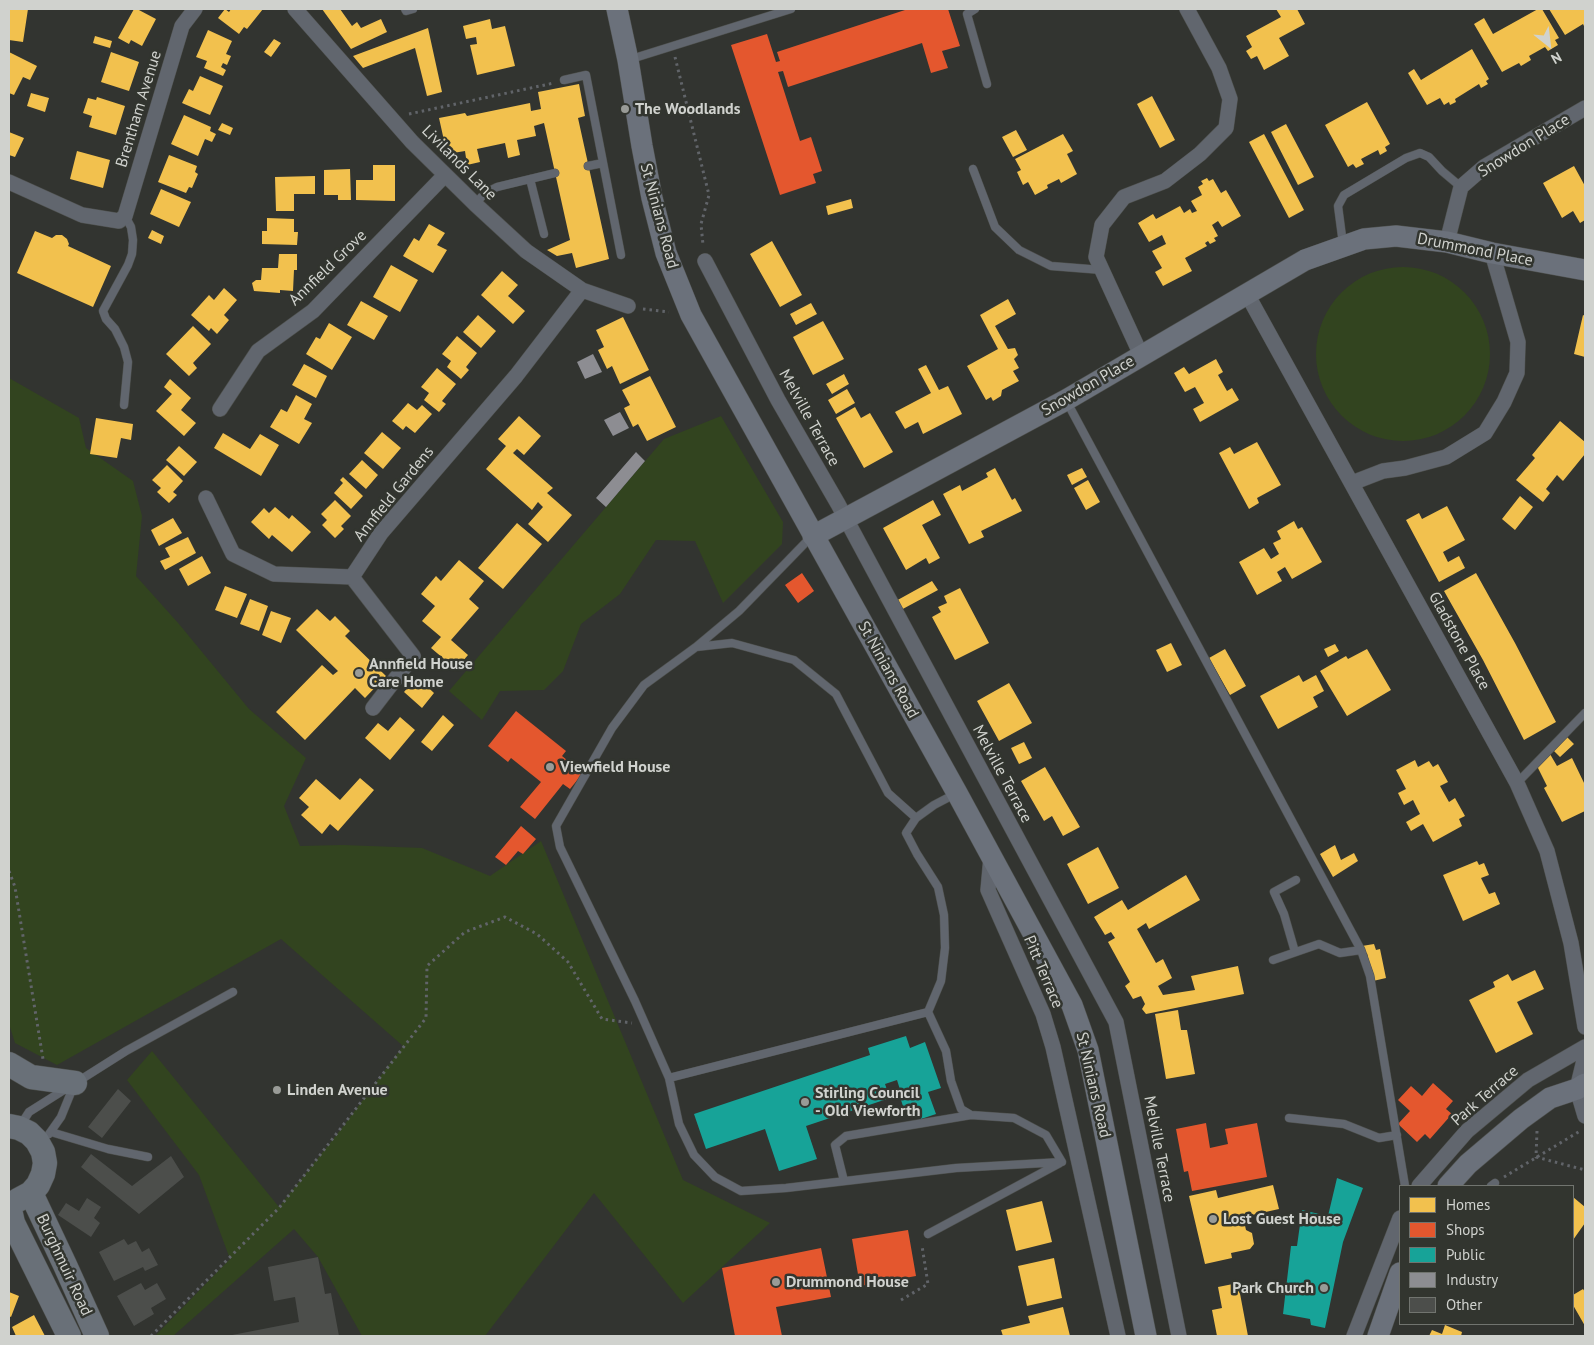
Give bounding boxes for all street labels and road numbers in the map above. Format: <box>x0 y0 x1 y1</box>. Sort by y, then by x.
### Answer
street label: Brentham Avenue <box>112 48 166 170</box>
street label: Snowdon Place <box>1475 110 1573 182</box>
street label: Livilands Lane <box>417 121 501 205</box>
street label: St Ninians Road <box>636 161 682 271</box>
street label: Annfield Grove <box>285 226 371 310</box>
street label: Drummond Place <box>1416 229 1534 271</box>
street label: Snowdon Place <box>1038 352 1138 420</box>
street label: Melville Terrace <box>774 366 844 470</box>
street label: Annfield Gardens <box>350 443 438 545</box>
street label: Gladstone Place <box>1424 589 1494 693</box>
street label: St Ninians Road <box>853 618 923 722</box>
street label: Melville Terrace <box>968 722 1036 826</box>
street label: Pitt Terrace <box>1019 933 1067 1011</box>
street label: St Ninians Road <box>1072 1030 1114 1140</box>
street label: Park Terrace <box>1448 1062 1522 1130</box>
street label: Melville Terrace <box>1139 1094 1179 1204</box>
street label: Burghmuir Road <box>32 1211 96 1319</box>

